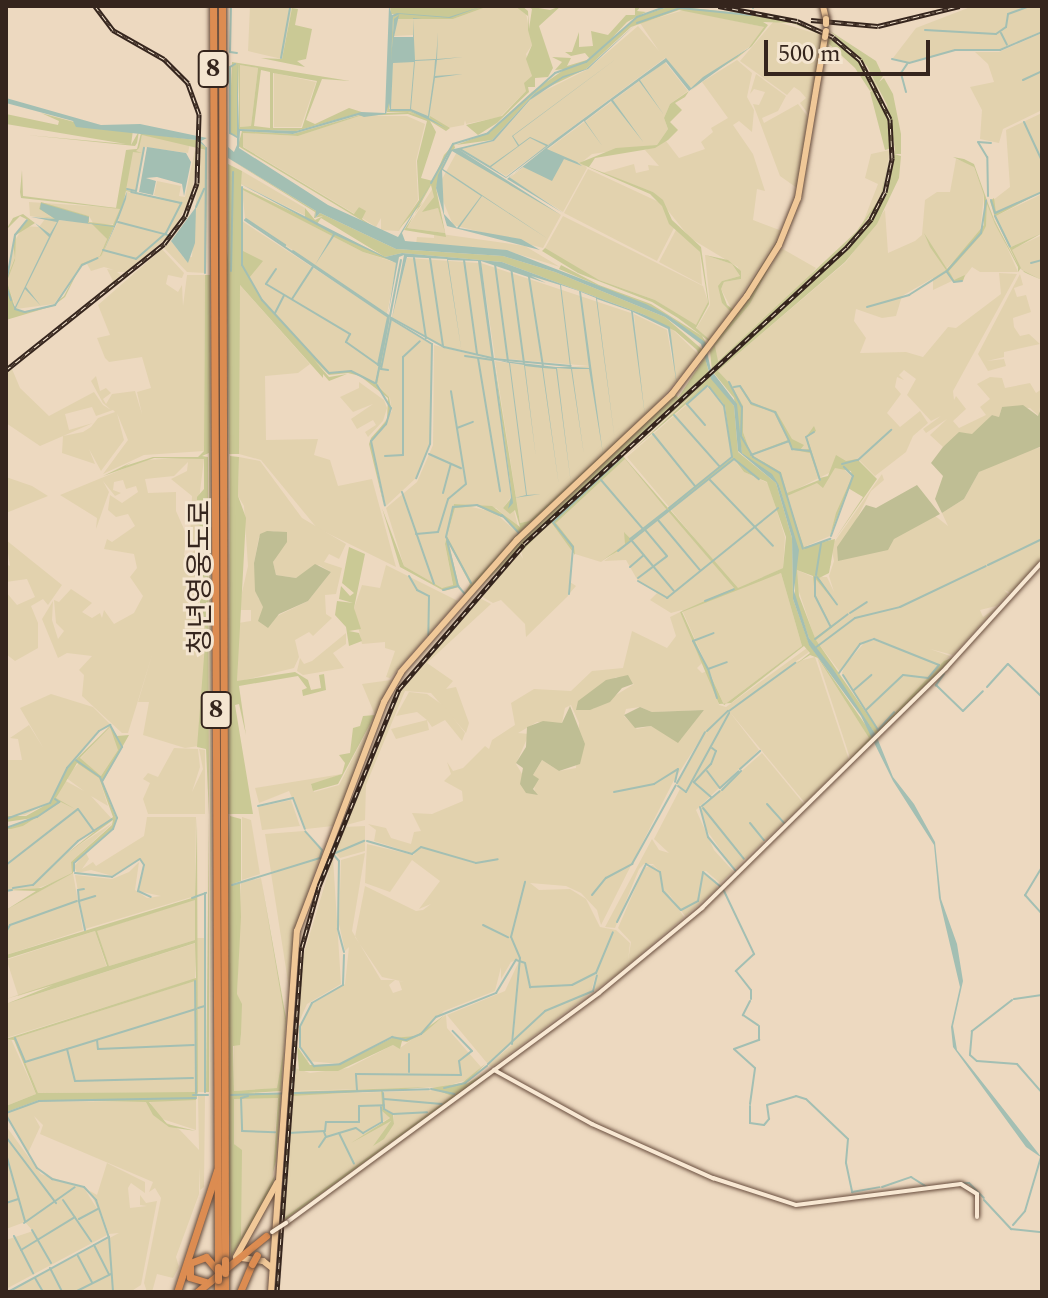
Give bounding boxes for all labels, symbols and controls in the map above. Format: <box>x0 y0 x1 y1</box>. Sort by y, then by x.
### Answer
scale bar <box>768 24 934 74</box>
text: 500 m <box>778 36 841 72</box>
road number: 8 <box>197 47 229 91</box>
street label: 청년영웅도로 <box>184 500 218 654</box>
road number: 8 <box>200 688 232 732</box>

